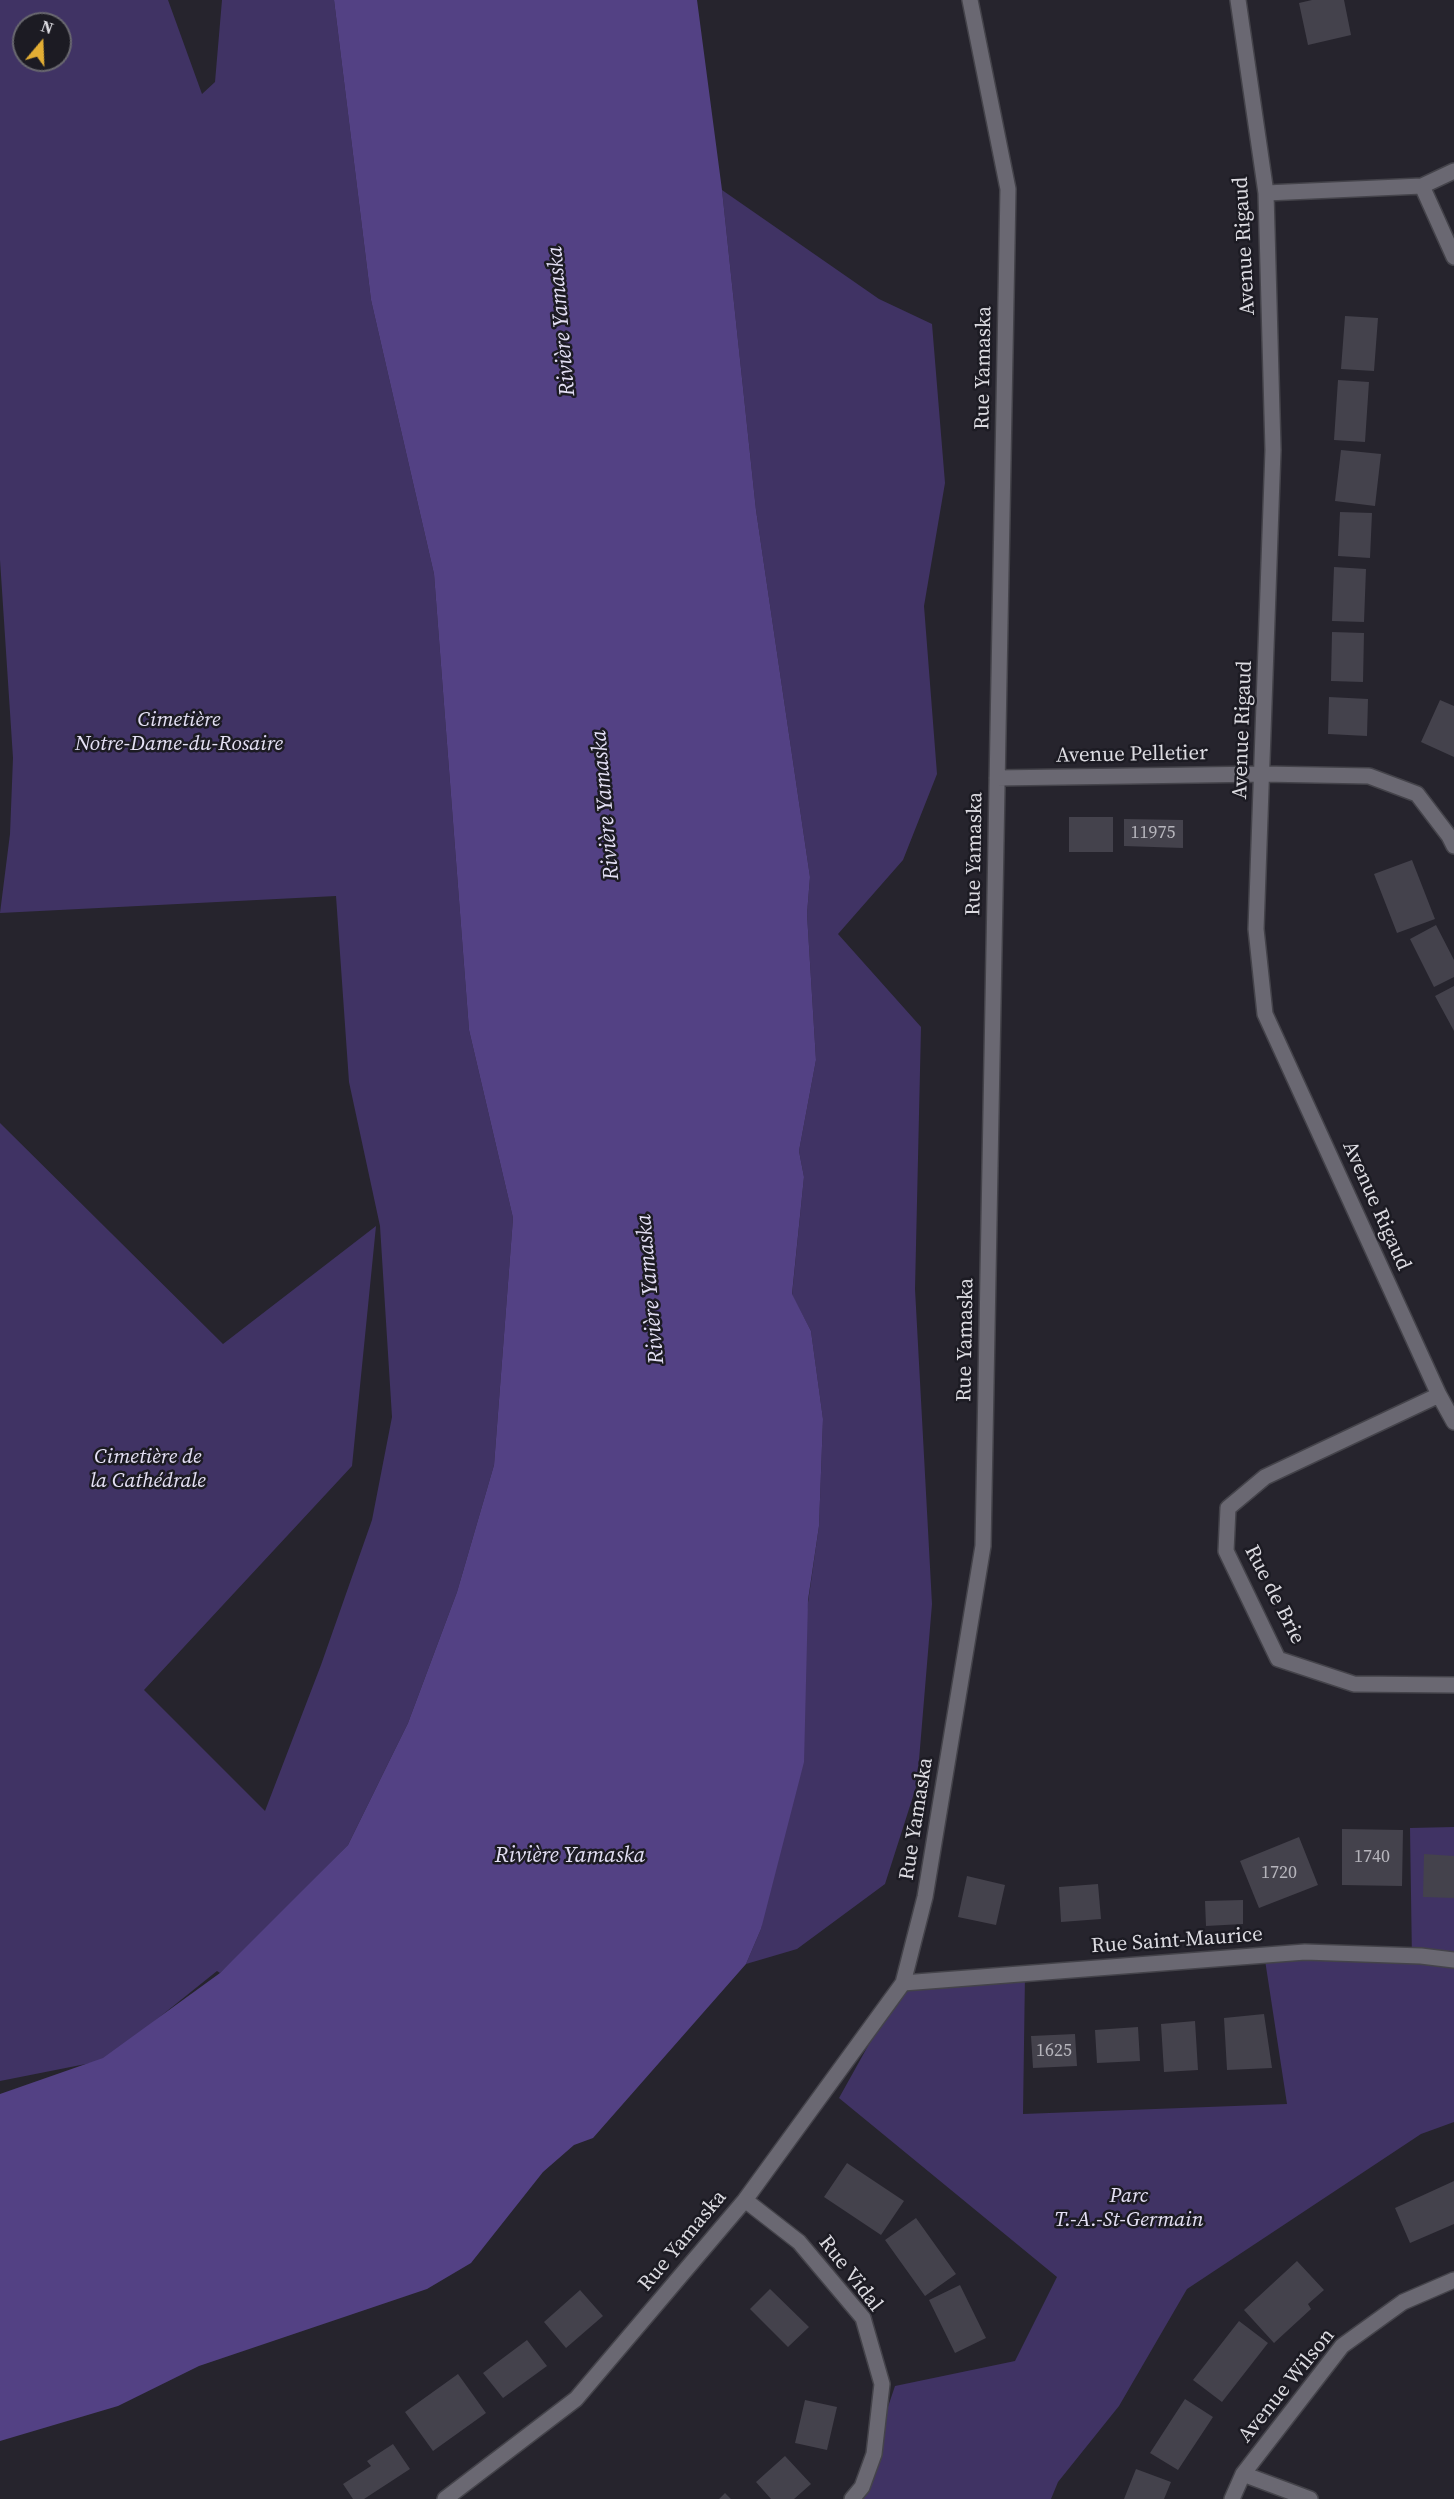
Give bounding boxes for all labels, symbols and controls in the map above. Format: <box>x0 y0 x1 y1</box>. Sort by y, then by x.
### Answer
north arrow <box>12 12 72 72</box>
text: N <box>38 15 56 39</box>
street label: Avenue Rigaud <box>1229 176 1261 316</box>
water label: Rivière Yamaska <box>542 245 582 397</box>
street label: Rue Yamaska <box>970 306 998 430</box>
street label: Avenue Rigaud <box>1228 660 1258 800</box>
park label: Cimetière Notre-Dame-du-Rosaire <box>75 708 283 758</box>
water label: Rivière Yamaska <box>586 729 626 881</box>
street label: Avenue Pelletier <box>1056 741 1208 769</box>
street label: Rue Yamaska <box>961 792 989 916</box>
house number: 11975 <box>1131 822 1175 844</box>
street label: Avenue Rigaud <box>1336 1137 1416 1275</box>
water label: Rivière Yamaska <box>631 1213 671 1365</box>
street label: Rue Yamaska <box>952 1278 980 1402</box>
park label: Cimetière de la Cathédrale <box>90 1445 206 1495</box>
street label: Rue de Brie <box>1238 1541 1310 1649</box>
street label: Rue Yamaska <box>895 1756 939 1882</box>
water label: Rivière Yamaska <box>495 1843 645 1869</box>
house number: 1740 <box>1354 1846 1390 1868</box>
house number: 1720 <box>1261 1862 1297 1884</box>
street label: Rue Saint-Maurice <box>1090 1922 1264 1960</box>
house number: 1625 <box>1036 2040 1072 2062</box>
park label: Parc T.-A.-St-Germain <box>1054 2184 1204 2234</box>
street label: Rue Yamaska <box>634 2185 732 2297</box>
street label: Rue Vidal <box>813 2231 887 2317</box>
street label: Avenue Wilson <box>1233 2324 1341 2448</box>

